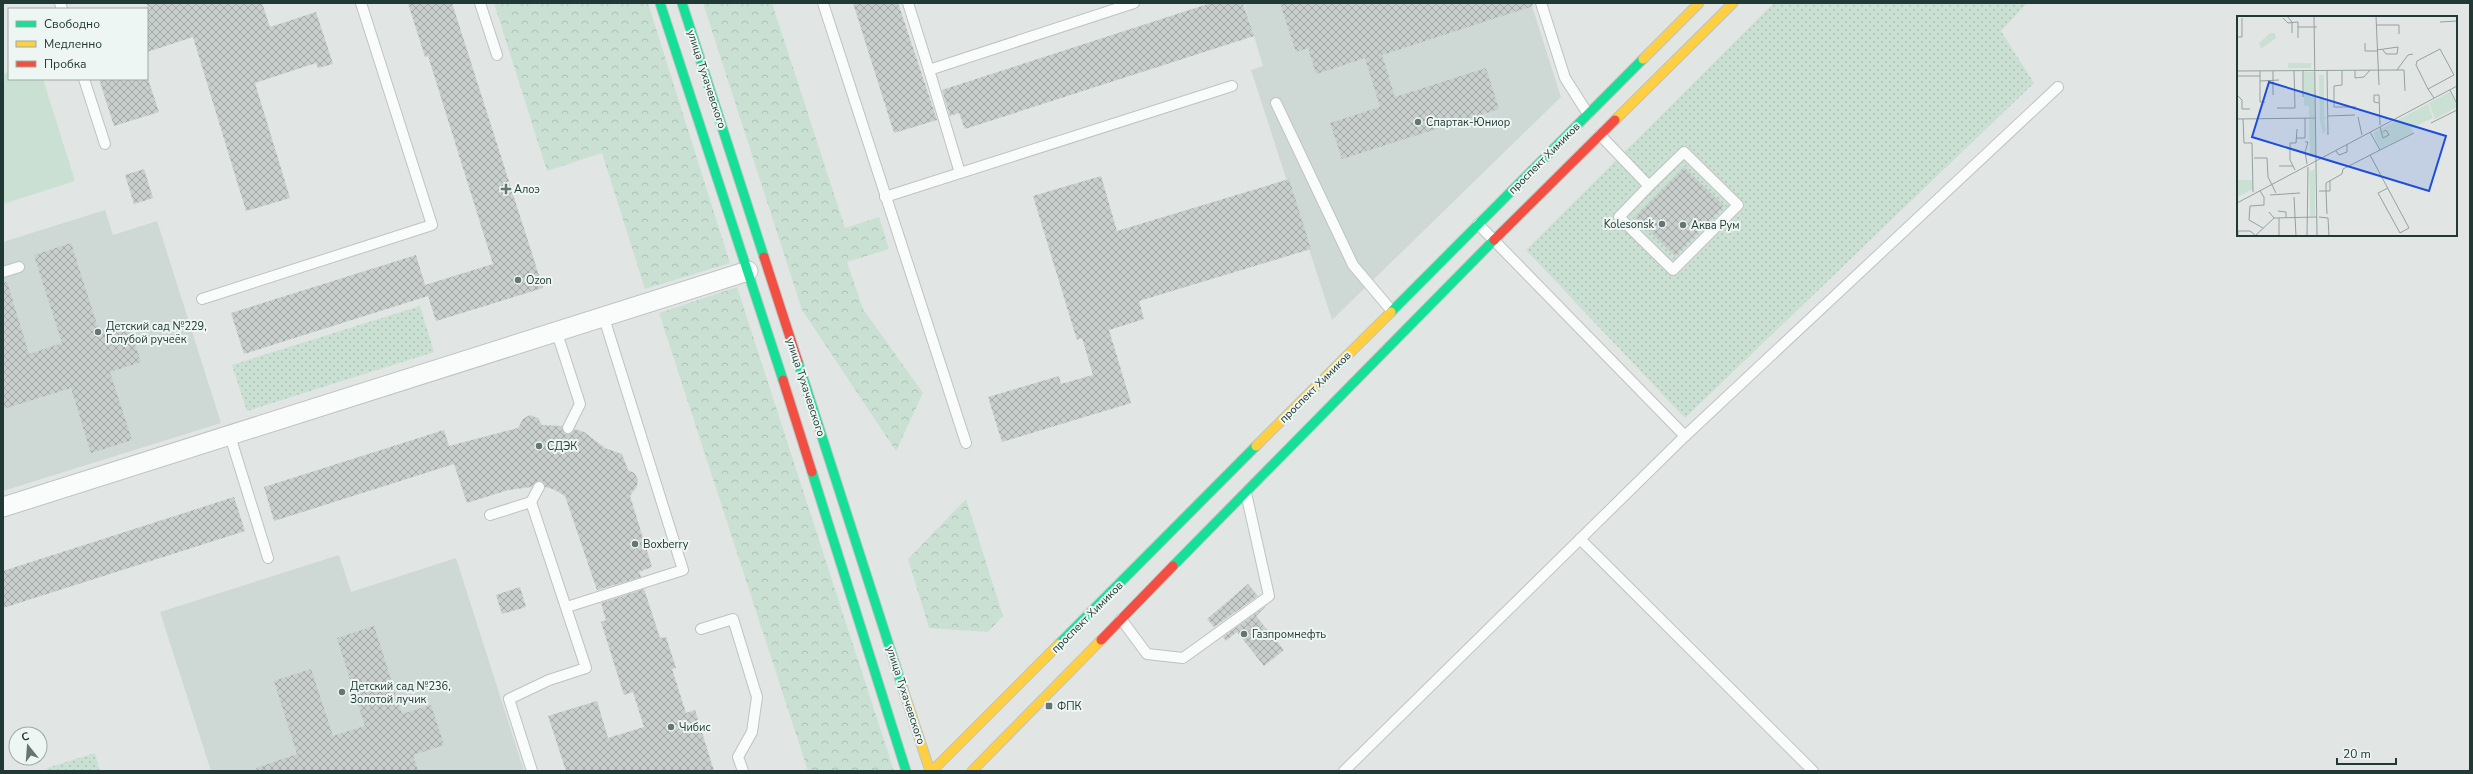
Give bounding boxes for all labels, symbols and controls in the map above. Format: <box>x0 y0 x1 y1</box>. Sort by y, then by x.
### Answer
legend <box>8 8 148 80</box>
text: Свободно <box>44 16 100 32</box>
inset map <box>2237 16 2457 236</box>
street label: улица Тухачевского <box>683 28 730 130</box>
text: Медленно <box>44 36 102 52</box>
text: Пробка <box>44 56 87 72</box>
place label: Спартак-Юниор <box>1426 115 1510 130</box>
marker: Спартак-Юниор <box>1413 117 1423 127</box>
street label: проспект Химиков <box>1505 119 1583 197</box>
place label: Алоэ <box>514 182 540 197</box>
marker: Алоэ <box>501 184 511 194</box>
place label: Kolesonsk <box>1604 217 1654 232</box>
place label: Аква Рум <box>1691 218 1740 233</box>
marker: Kolesonsk <box>1657 219 1667 229</box>
marker: Аква Рум <box>1678 220 1688 230</box>
place label: Ozon <box>526 273 552 288</box>
marker: Ozon <box>513 275 523 285</box>
place label: Детский сад №229, Голубой ручеёк <box>106 319 207 347</box>
marker: Детский сад №229, Голубой ручеёк <box>93 327 103 337</box>
street label: улица Тухачевского <box>782 336 829 438</box>
street label: проспект Химиков <box>1276 348 1354 426</box>
place label: СДЭК <box>547 439 577 454</box>
marker: СДЭК <box>534 441 544 451</box>
place label: Boxberry <box>643 537 689 552</box>
marker: Boxberry <box>630 539 640 549</box>
street label: проспект Химиков <box>1048 578 1126 656</box>
place label: Газпромнефть <box>1252 627 1326 642</box>
marker: Газпромнефть <box>1239 629 1249 639</box>
street label: улица Тухачевского <box>882 644 929 746</box>
place label: Детский сад №236, Золотой лучик <box>350 679 451 707</box>
marker: Детский сад №236, Золотой лучик <box>337 687 347 697</box>
place label: ФПК <box>1057 699 1082 714</box>
marker: ФПК <box>1044 701 1054 711</box>
place label: Чибис <box>679 720 711 735</box>
marker: Чибис <box>666 722 676 732</box>
north arrow <box>8 726 48 766</box>
text: С <box>19 728 31 745</box>
scale bar <box>2337 740 2396 766</box>
text: 20 m <box>2343 746 2371 762</box>

